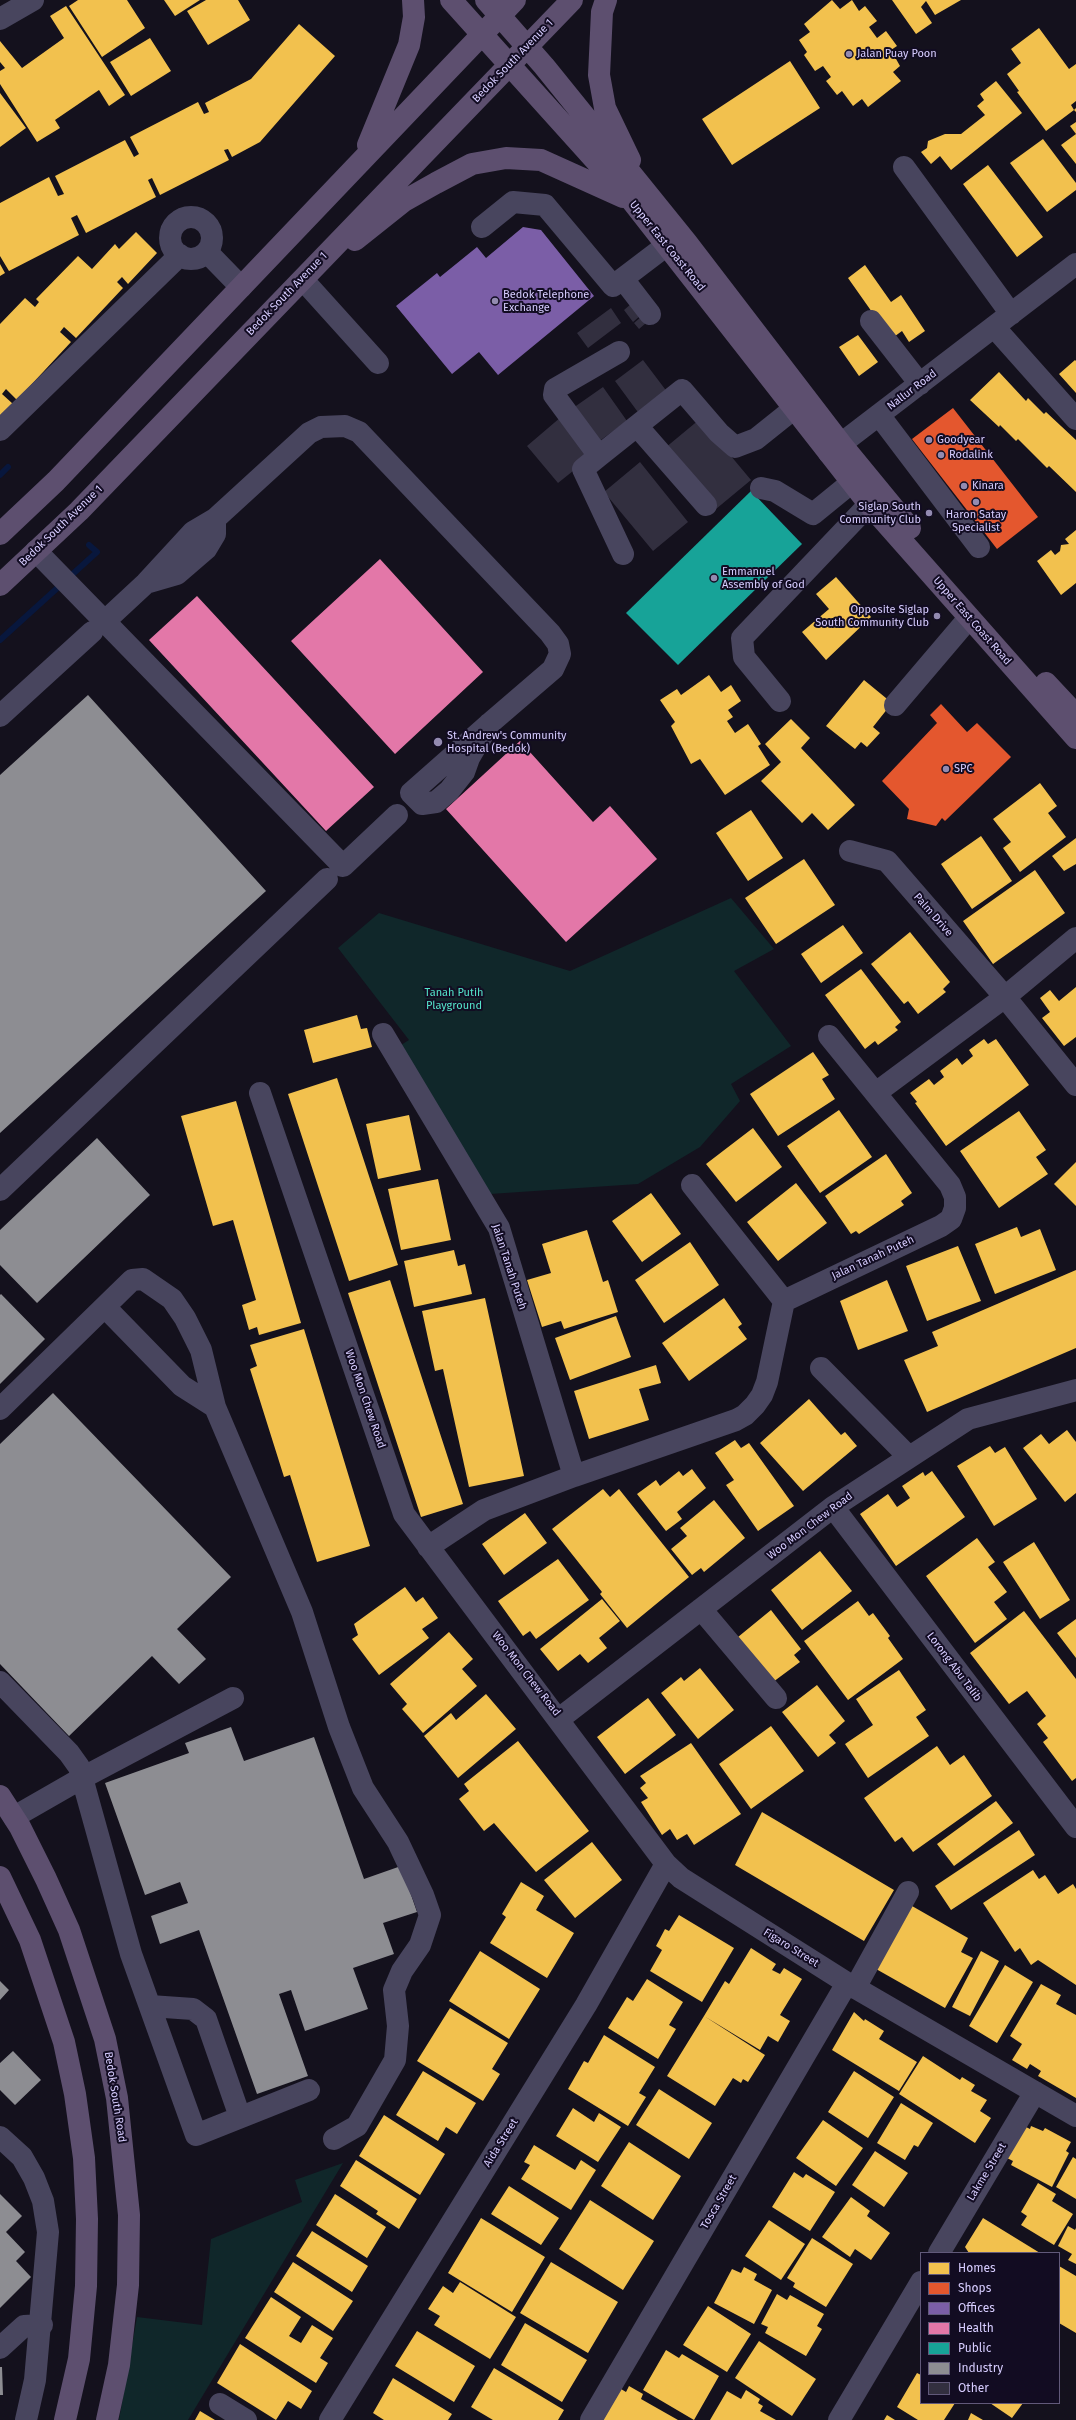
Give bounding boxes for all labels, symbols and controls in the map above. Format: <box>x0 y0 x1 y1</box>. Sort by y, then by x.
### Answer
street label: Bedok South Avenue 1 <box>470 17 556 105</box>
place label: Jalan Puay Poon <box>857 47 937 61</box>
marker: Jalan Puay Poon <box>844 49 854 59</box>
street label: Upper East Coast Road <box>626 198 708 294</box>
street label: Bedok South Avenue 1 <box>244 250 330 338</box>
place label: Bedok Telephone Exchange <box>503 288 589 314</box>
marker: Bedok Telephone Exchange <box>490 296 500 306</box>
street label: Nallur Road <box>885 367 939 413</box>
place label: Goodyear <box>937 433 985 447</box>
marker: Goodyear <box>924 435 934 445</box>
place label: Rodalink <box>949 448 993 462</box>
marker: Rodalink <box>936 450 946 460</box>
place label: Kinara <box>972 479 1004 493</box>
marker: Kinara <box>959 481 969 491</box>
street label: Bedok South Avenue 1 <box>17 483 105 569</box>
marker: Haron Satay Specialist <box>971 497 981 507</box>
place label: Siglap South Community Club <box>839 500 921 526</box>
marker: Siglap South Community Club <box>924 508 934 518</box>
place label: Haron Satay Specialist <box>946 508 1006 534</box>
place label: Emmanuel Assembly of God <box>722 565 805 591</box>
marker: Emmanuel Assembly of God <box>709 573 719 583</box>
street label: Upper East Coast Road <box>930 574 1014 668</box>
place label: Opposite Siglap South Community Club <box>815 603 929 629</box>
marker: Opposite Siglap South Community Club <box>932 611 942 621</box>
place label: St. Andrew's Community Hospital (Bedok) <box>447 729 567 755</box>
marker: St. Andrew's Community Hospital (Bedok) <box>432 736 444 748</box>
place label: SPC <box>954 762 973 776</box>
marker: SPC <box>941 764 951 774</box>
street label: Palm Drive <box>911 891 955 939</box>
park label: Tanah Putih Playground <box>425 986 483 1012</box>
street label: Jalan Tanah Puteh <box>489 1222 529 1312</box>
street label: Jalan Tanah Puteh <box>830 1233 916 1283</box>
street label: Woo Mon Chew Road <box>342 1348 388 1450</box>
street label: Woo Mon Chew Road <box>765 1490 855 1562</box>
street label: Woo Mon Chew Road <box>489 1629 563 1719</box>
street label: Lorong Abu Talib <box>924 1630 984 1704</box>
street label: Figaro Street <box>761 1926 821 1970</box>
street label: Bedok South Road <box>101 2051 129 2143</box>
street label: Aida Street <box>481 2116 521 2170</box>
street label: Lakme Street <box>965 2141 1009 2203</box>
street label: Tosca Street <box>698 2172 740 2232</box>
legend <box>920 2252 1060 2404</box>
text: Homes <box>958 2261 996 2275</box>
text: Shops <box>958 2281 991 2295</box>
text: Offices <box>958 2301 995 2315</box>
text: Health <box>958 2321 994 2335</box>
text: Public <box>958 2341 991 2355</box>
text: Industry <box>958 2361 1003 2375</box>
text: Other <box>958 2381 989 2395</box>

